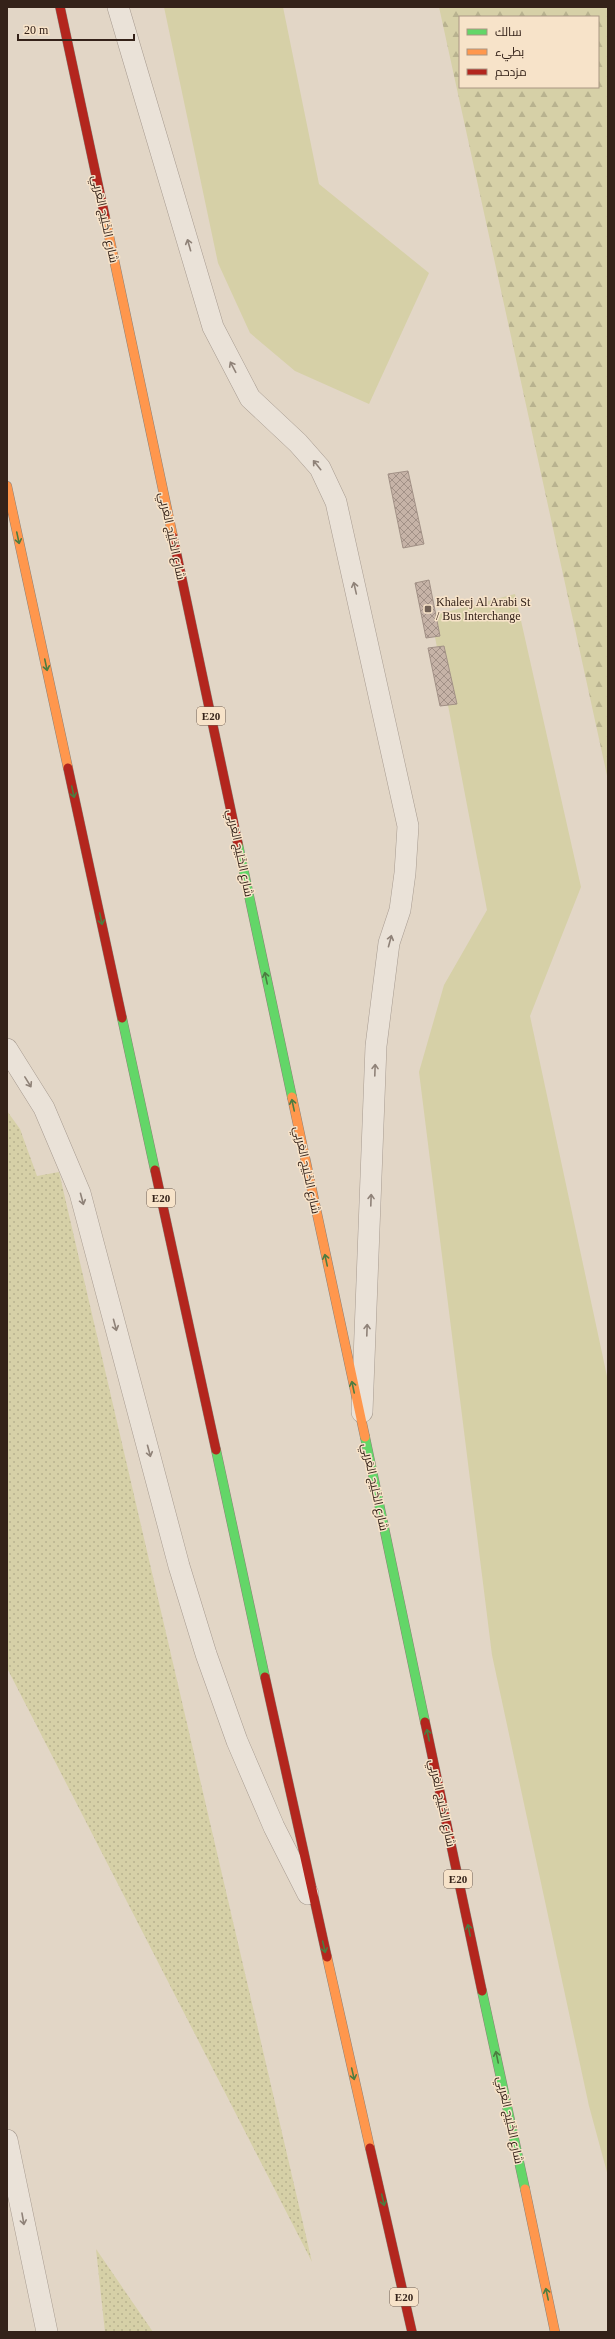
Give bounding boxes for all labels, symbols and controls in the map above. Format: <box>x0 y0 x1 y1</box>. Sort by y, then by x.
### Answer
scale bar <box>18 16 134 42</box>
legend <box>459 16 599 88</box>
text: 20 m <box>24 23 49 37</box>
text: سالك <box>495 25 522 39</box>
text: بطيء <box>495 45 524 62</box>
text: مزدحم <box>495 65 527 80</box>
street label: شارع الخَلِيج العَربِي <box>86 174 121 265</box>
one-way arrow <box>185 239 192 252</box>
one-way arrow <box>228 362 236 374</box>
one-way arrow <box>313 459 321 470</box>
street label: شارع الخَلِيج العَربِي <box>153 491 188 582</box>
one-way arrow <box>15 531 23 544</box>
one-way arrow <box>350 582 358 595</box>
place label: Khaleej Al Arabi St / Bus Interchange <box>436 595 531 623</box>
marker: Khaleej Al Arabi St / Bus Interchange <box>423 604 433 614</box>
one-way arrow <box>42 658 50 671</box>
road number: E20 <box>197 707 225 725</box>
one-way arrow <box>70 785 78 798</box>
street label: شارع الخَلِيج العَربِي <box>221 808 256 899</box>
one-way arrow <box>97 912 105 925</box>
one-way arrow <box>387 935 394 948</box>
one-way arrow <box>262 972 270 985</box>
one-way arrow <box>372 1064 379 1077</box>
one-way arrow <box>24 1076 32 1088</box>
one-way arrow <box>289 1099 297 1112</box>
street label: شارع الخَلِيج العَربِي <box>288 1125 323 1216</box>
road number: E20 <box>147 1189 175 1207</box>
one-way arrow <box>79 1193 86 1206</box>
one-way arrow <box>367 1194 375 1207</box>
one-way arrow <box>322 1254 330 1267</box>
one-way arrow <box>112 1318 120 1331</box>
one-way arrow <box>363 1324 371 1337</box>
one-way arrow <box>349 1381 357 1394</box>
street label: شارع الخَلِيج العَربِي <box>356 1442 391 1533</box>
one-way arrow <box>146 1444 153 1457</box>
one-way arrow <box>423 1728 431 1741</box>
street label: شارع الخَلِيج العَربِي <box>423 1758 458 1849</box>
road number: E20 <box>444 1870 472 1888</box>
one-way arrow <box>465 1924 473 1937</box>
one-way arrow <box>321 1940 329 1953</box>
one-way arrow <box>492 2051 500 2064</box>
one-way arrow <box>350 2067 358 2080</box>
street label: شارع الخَلِيج العَربِي <box>491 2075 526 2166</box>
one-way arrow <box>379 2194 387 2207</box>
one-way arrow <box>19 2212 27 2225</box>
road number: E20 <box>390 2288 418 2306</box>
one-way arrow <box>543 2288 551 2301</box>

